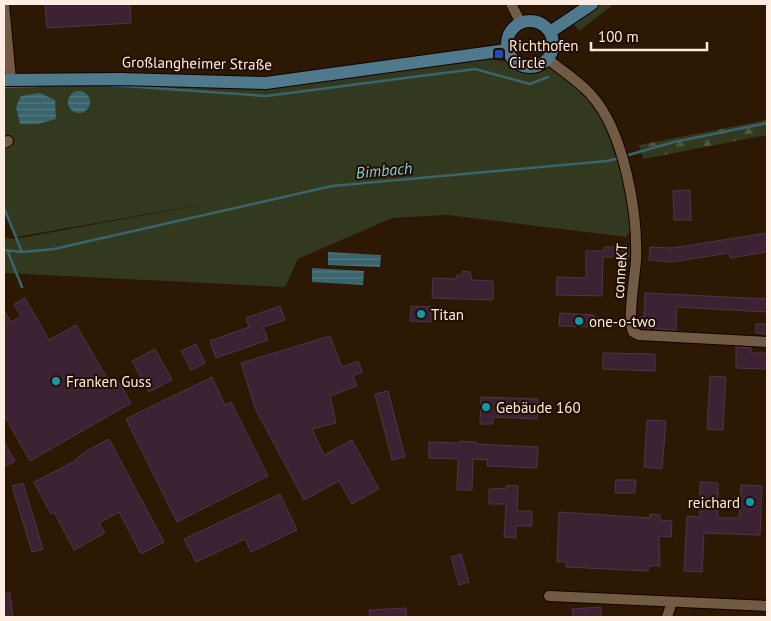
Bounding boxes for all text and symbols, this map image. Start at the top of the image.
scale bar [591,20,707,52]
text: 100 m [598,27,639,46]
place label: Richthofen Circle [509,36,579,72]
marker: Richthofen Circle [493,48,505,60]
street label: Großlangheimer Straße [122,52,272,74]
water label: Bimbach [355,158,413,182]
street label: conneKT [609,242,631,299]
place label: Titan [431,305,464,324]
marker: Titan [415,308,427,320]
place label: one-o-two [589,312,656,331]
marker: one-o-two [573,315,585,327]
place label: Franken Guss [66,372,151,391]
marker: Franken Guss [50,375,62,387]
place label: Gebäude 160 [496,398,581,417]
marker: Gebäude 160 [480,401,492,413]
place label: reichard [688,493,740,512]
marker: reichard [744,496,756,508]

